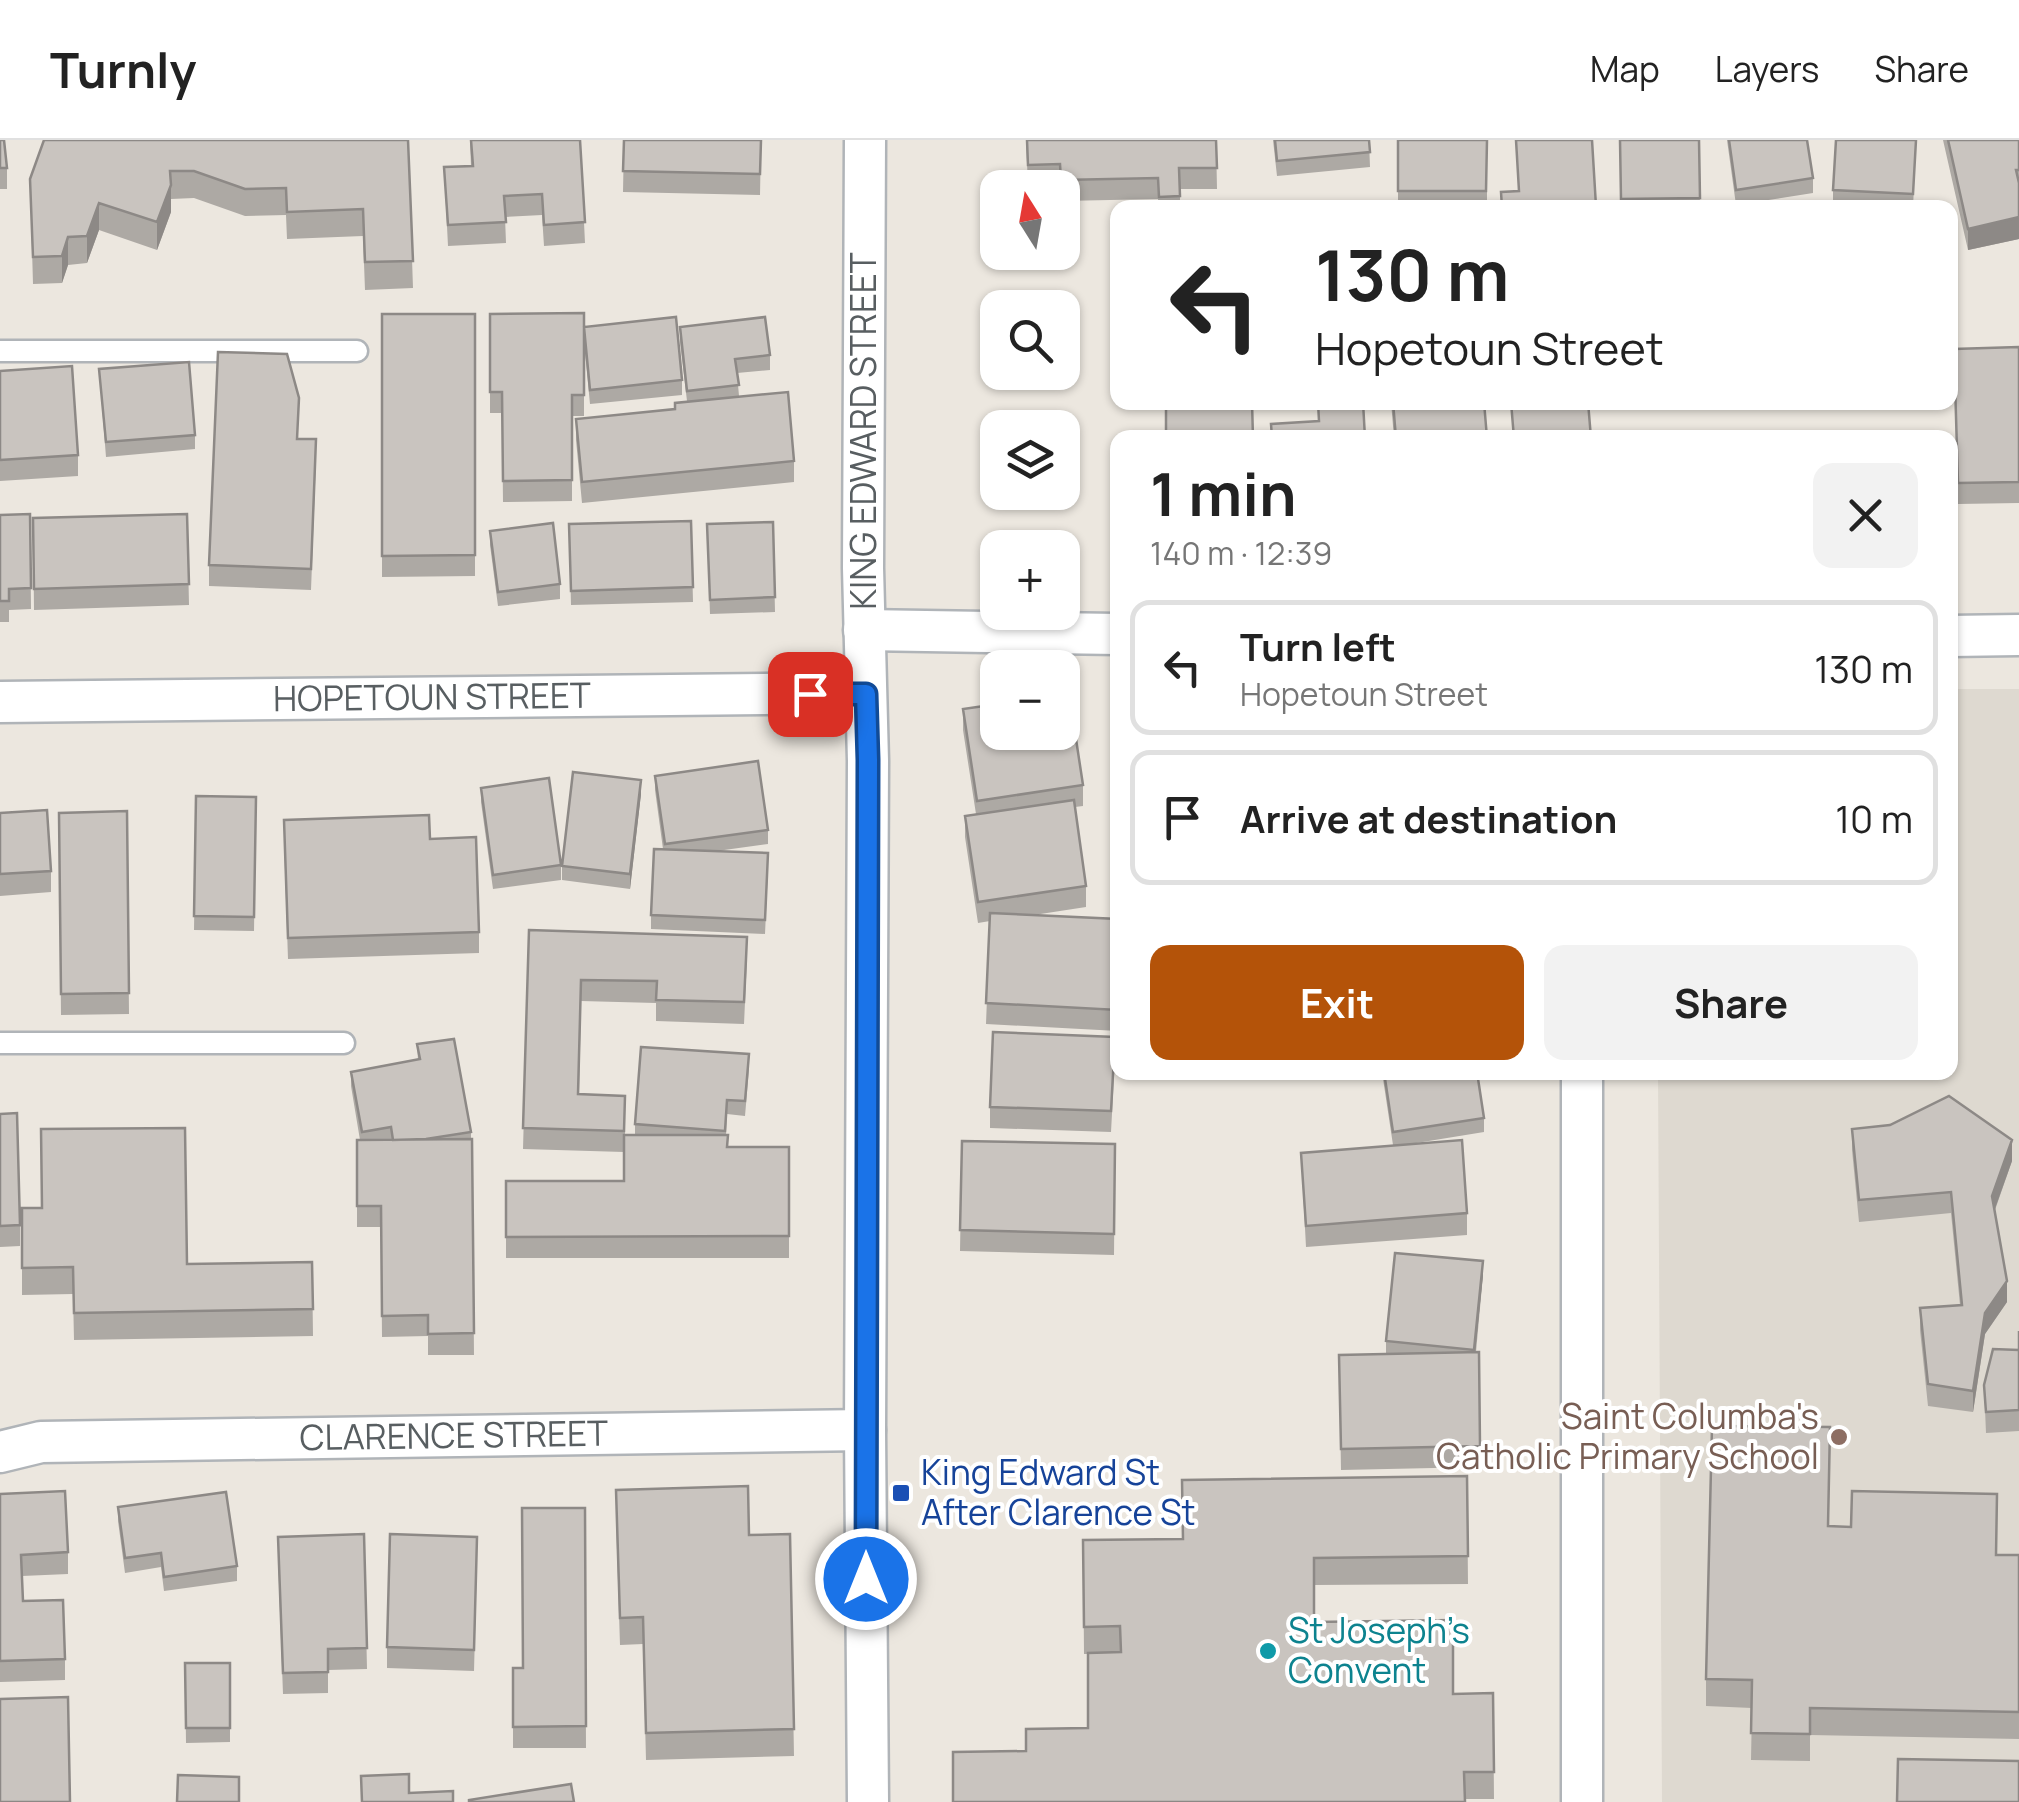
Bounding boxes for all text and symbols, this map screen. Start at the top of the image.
text: Turnly [50,37,196,102]
text: Map [1590,45,1660,93]
text: Layers [1715,45,1819,93]
text: Share [1874,45,1969,93]
north arrow [980,170,1080,270]
map controls [980,170,1080,750]
text: 130 m [1315,226,1509,322]
icon: left [1150,240,1280,370]
street label: KING EDWARD STREET [839,252,887,610]
button: search [980,290,1080,390]
text: Hopetoun Street [1315,317,1664,379]
button: layers [980,410,1080,510]
text: 1 min [1150,452,1297,534]
button: close [1813,463,1918,568]
button: + [980,530,1080,630]
text: 140 m · 12:39 [1150,531,1332,575]
text: Turn left [1240,620,1396,672]
icon: left [1155,640,1210,695]
text: 130 m [1814,642,1913,694]
button: − [980,650,1080,750]
pin [768,652,853,737]
icon: arrive [783,667,838,722]
street label: HOPETOUN STREET [273,671,591,722]
text: Hopetoun Street [1240,672,1488,716]
icon: arrive [1155,790,1210,845]
text: Arrive at destination [1240,792,1617,844]
text: 10 m [1835,792,1913,844]
button: Exit [1150,945,1524,1060]
button: Share [1544,945,1918,1060]
place label: Saint Columba's Catholic Primary School [1436,1392,1819,1480]
street label: CLARENCE STREET [299,1409,608,1461]
marker: Saint Columba's Catholic Primary School [1828,1426,1850,1448]
place label: King Edward St After Clarence St [921,1448,1196,1536]
marker: King Edward St After Clarence St [890,1482,912,1504]
position arrow [814,1527,918,1631]
place label: St Joseph’s Convent [1288,1606,1470,1694]
marker: St Joseph’s Convent [1257,1640,1279,1662]

